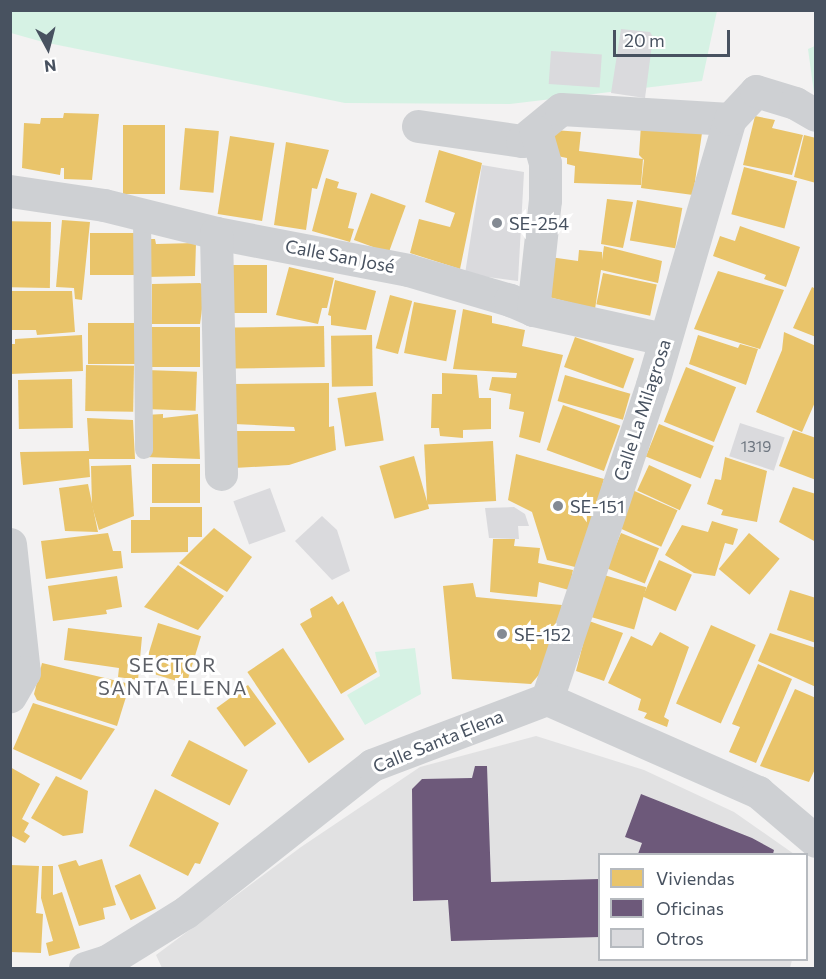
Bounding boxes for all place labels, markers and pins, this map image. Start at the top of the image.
place label: SE-254 [509,212,569,234]
marker: SE-254 [490,216,504,230]
place label: SE-151 [570,495,625,517]
marker: SE-151 [551,499,565,513]
place label: SE-152 [514,623,571,645]
marker: SE-152 [495,627,509,641]

